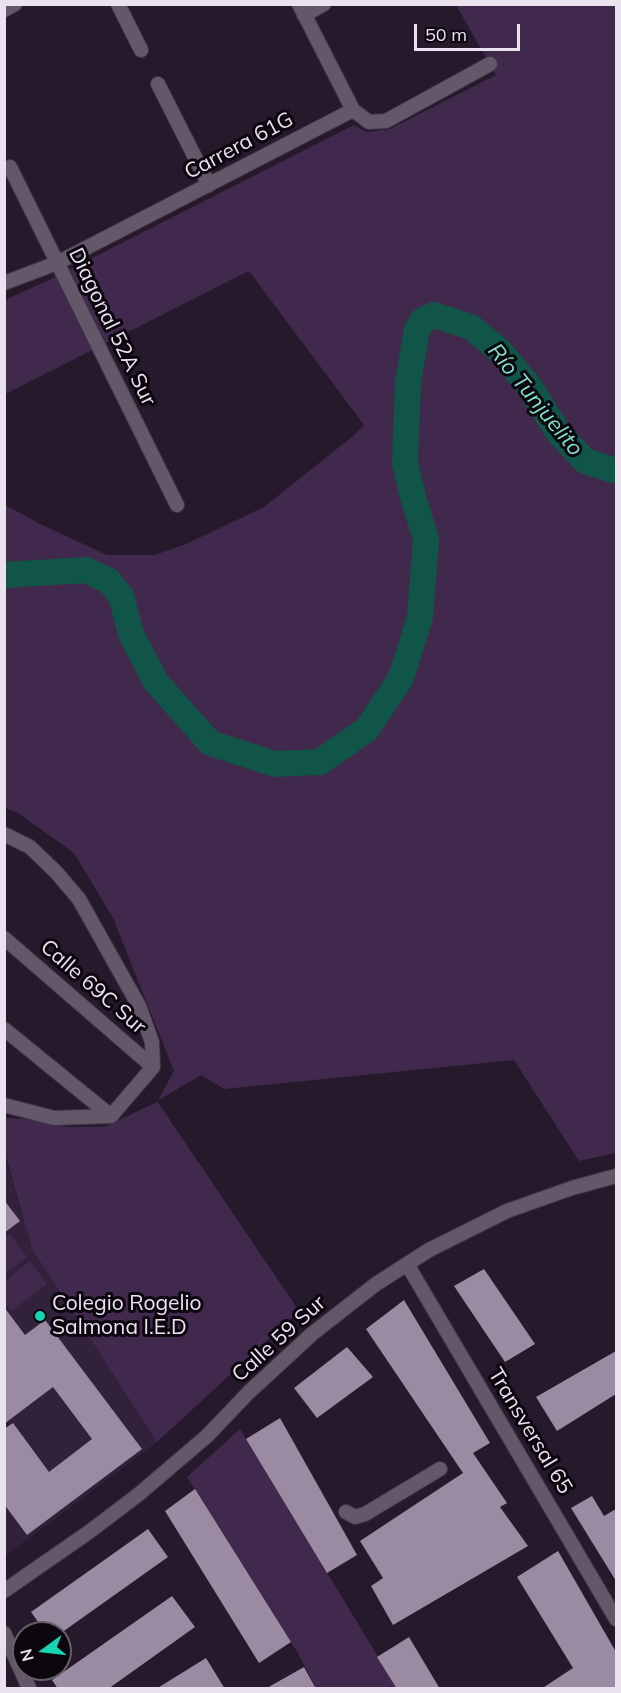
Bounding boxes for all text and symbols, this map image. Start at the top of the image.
scale bar [417,12,524,50]
text: 50 m [425,23,467,46]
street label: Carrera 61G [180,107,298,185]
street label: Diagonal 52A Sur [63,244,161,410]
water label: Río Tunjuelito [482,339,588,461]
street label: Calle 69C Sur [35,934,151,1040]
street label: Calle 59 Sur [227,1290,331,1388]
place label: Colegio Rogelio Salmona I.E.D [52,1291,202,1341]
marker: Colegio Rogelio Salmona I.E.D [33,1309,47,1323]
street label: Transversal 65 [483,1364,577,1498]
north arrow [12,1621,72,1681]
text: N [15,1647,38,1664]

